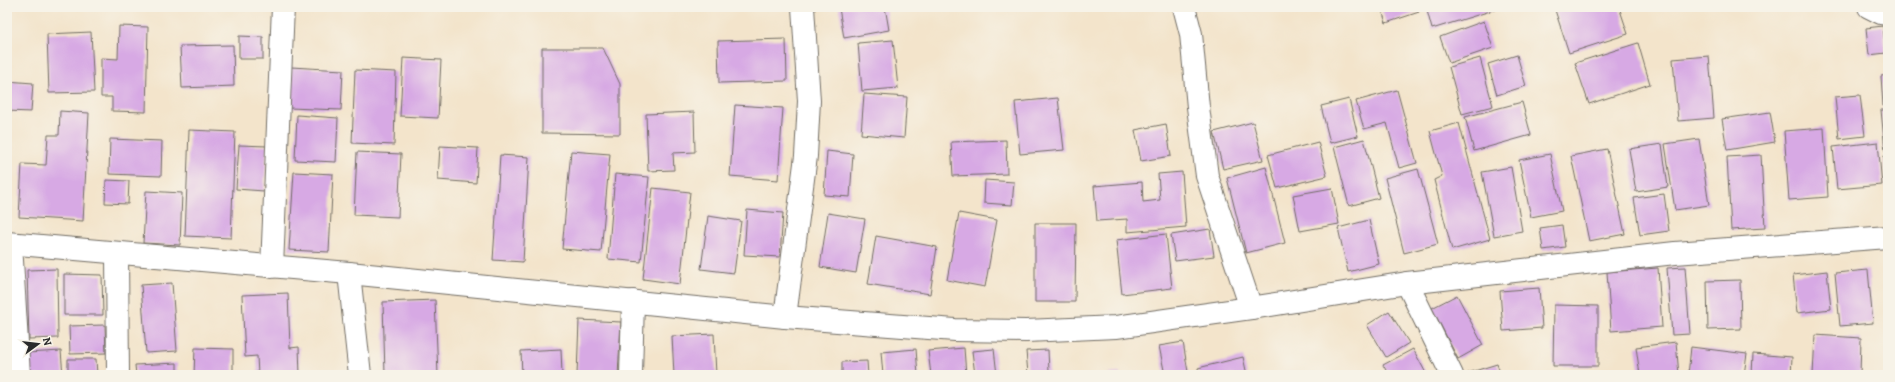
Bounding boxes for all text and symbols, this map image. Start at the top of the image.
north arrow [18,324,58,364]
text: N [39,336,55,347]

